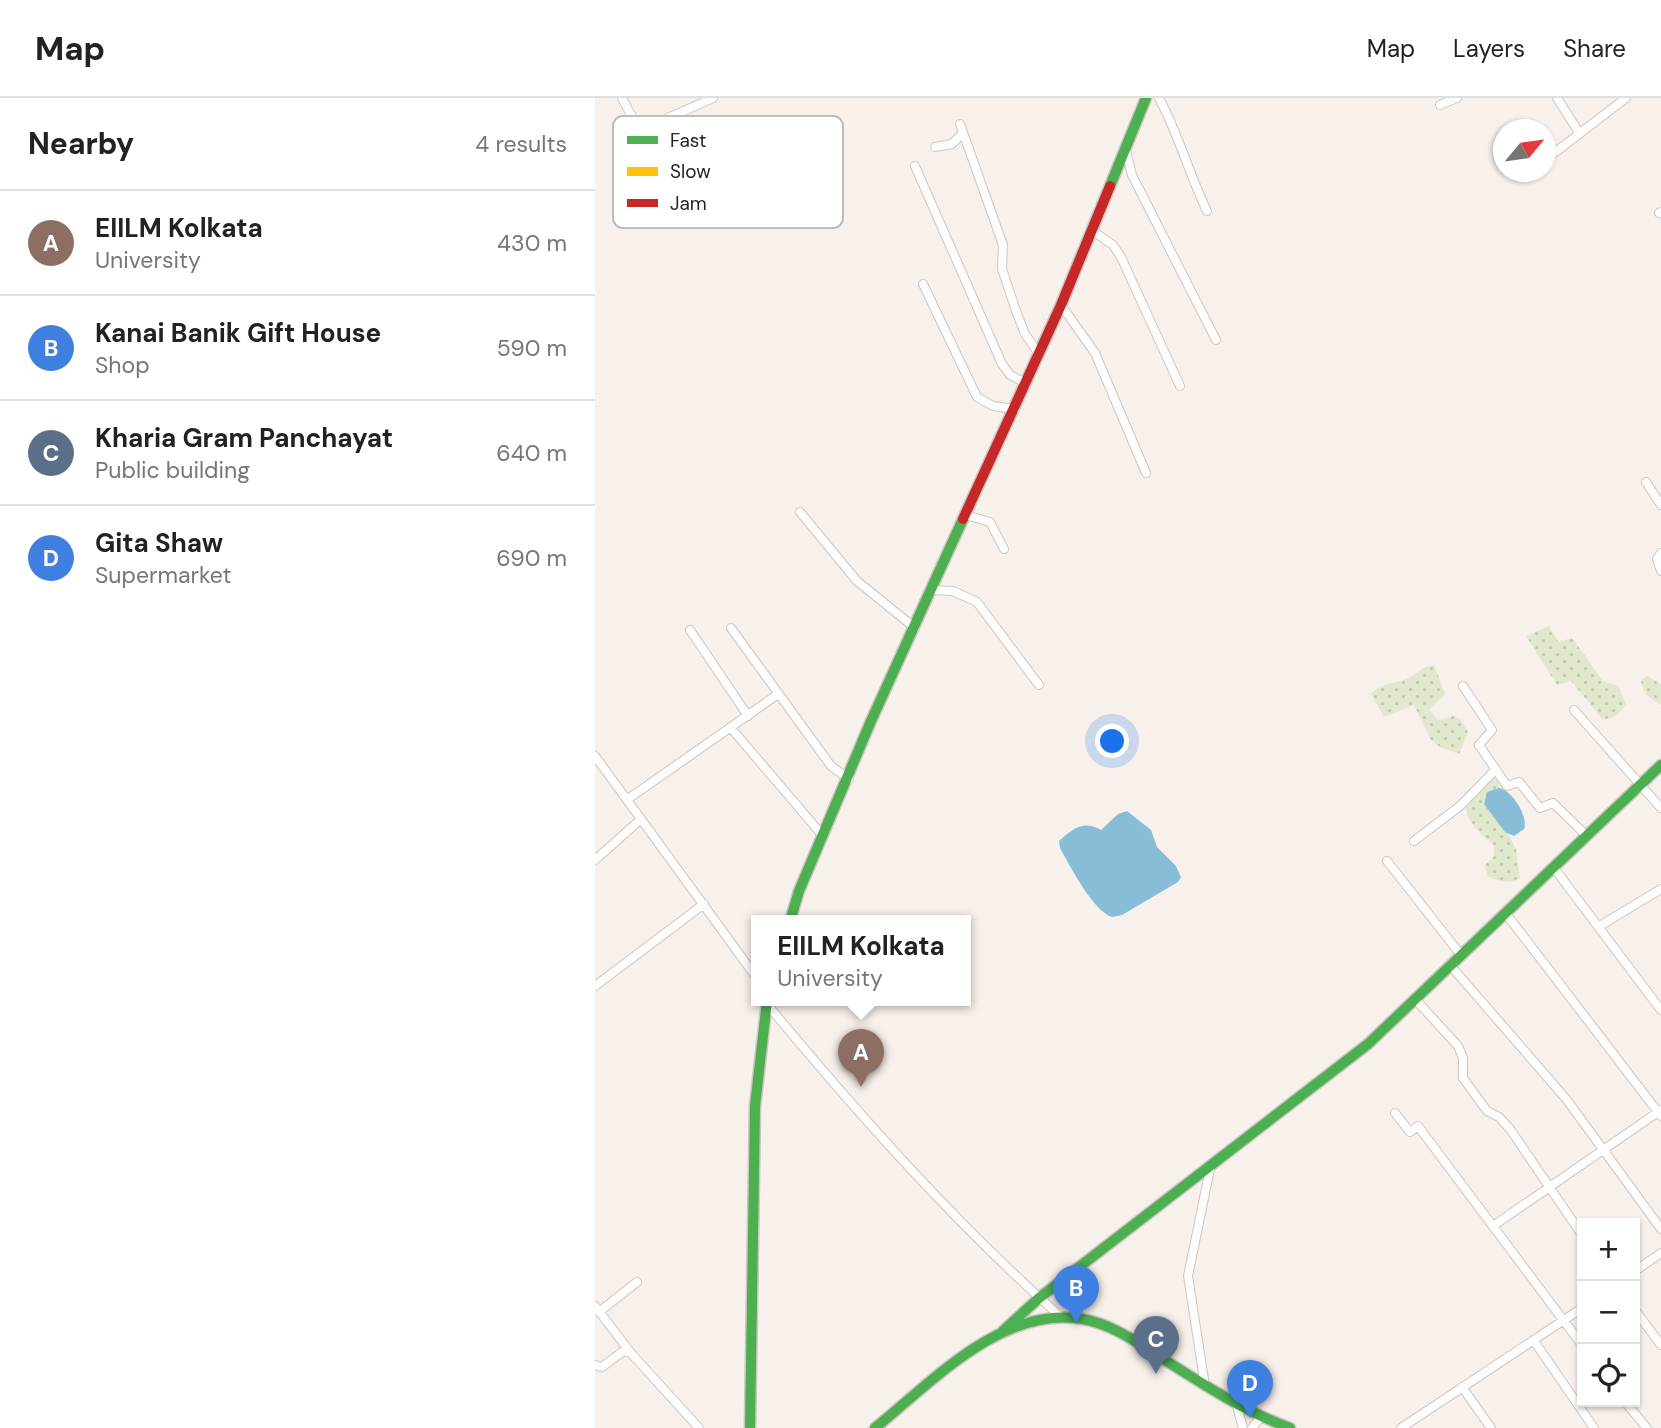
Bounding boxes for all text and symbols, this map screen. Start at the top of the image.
text: Map [35,27,105,70]
text: Map [1367,33,1415,64]
text: Layers [1453,33,1525,64]
text: Share [1563,33,1626,64]
legend [613,116,843,228]
north arrow [1493,119,1556,182]
text: Nearby [28,124,134,163]
text: Fast [670,128,706,153]
text: 4 results [475,129,567,159]
text: Slow [670,159,711,184]
text: Jam [670,191,707,216]
text: EIILM Kolkata [95,211,263,245]
text: A [43,228,59,258]
text: 430 m [497,228,567,258]
text: University [95,245,201,275]
text: Kanai Banik Gift House [95,316,381,350]
text: B [44,333,58,363]
text: 590 m [497,333,567,363]
text: Shop [95,350,150,380]
text: Kharia Gram Panchayat [95,421,393,455]
text: C [43,438,59,468]
text: 640 m [496,438,567,468]
text: Public building [95,455,250,485]
text: Gita Shaw [95,526,223,560]
text: D [43,543,59,573]
text: 690 m [496,543,567,573]
text: Supermarket [95,560,231,590]
your location [1095,724,1129,758]
popup [751,915,971,1006]
text: EIILM Kolkata [777,929,945,963]
text: University [777,963,883,993]
pin: A [838,1029,884,1087]
map controls [1577,1218,1640,1407]
button: + [1577,1218,1640,1281]
pin: B [1053,1265,1099,1323]
button: − [1577,1281,1640,1344]
pin: C [1133,1316,1179,1374]
button: locate [1577,1344,1640,1407]
pin: D [1227,1360,1273,1418]

